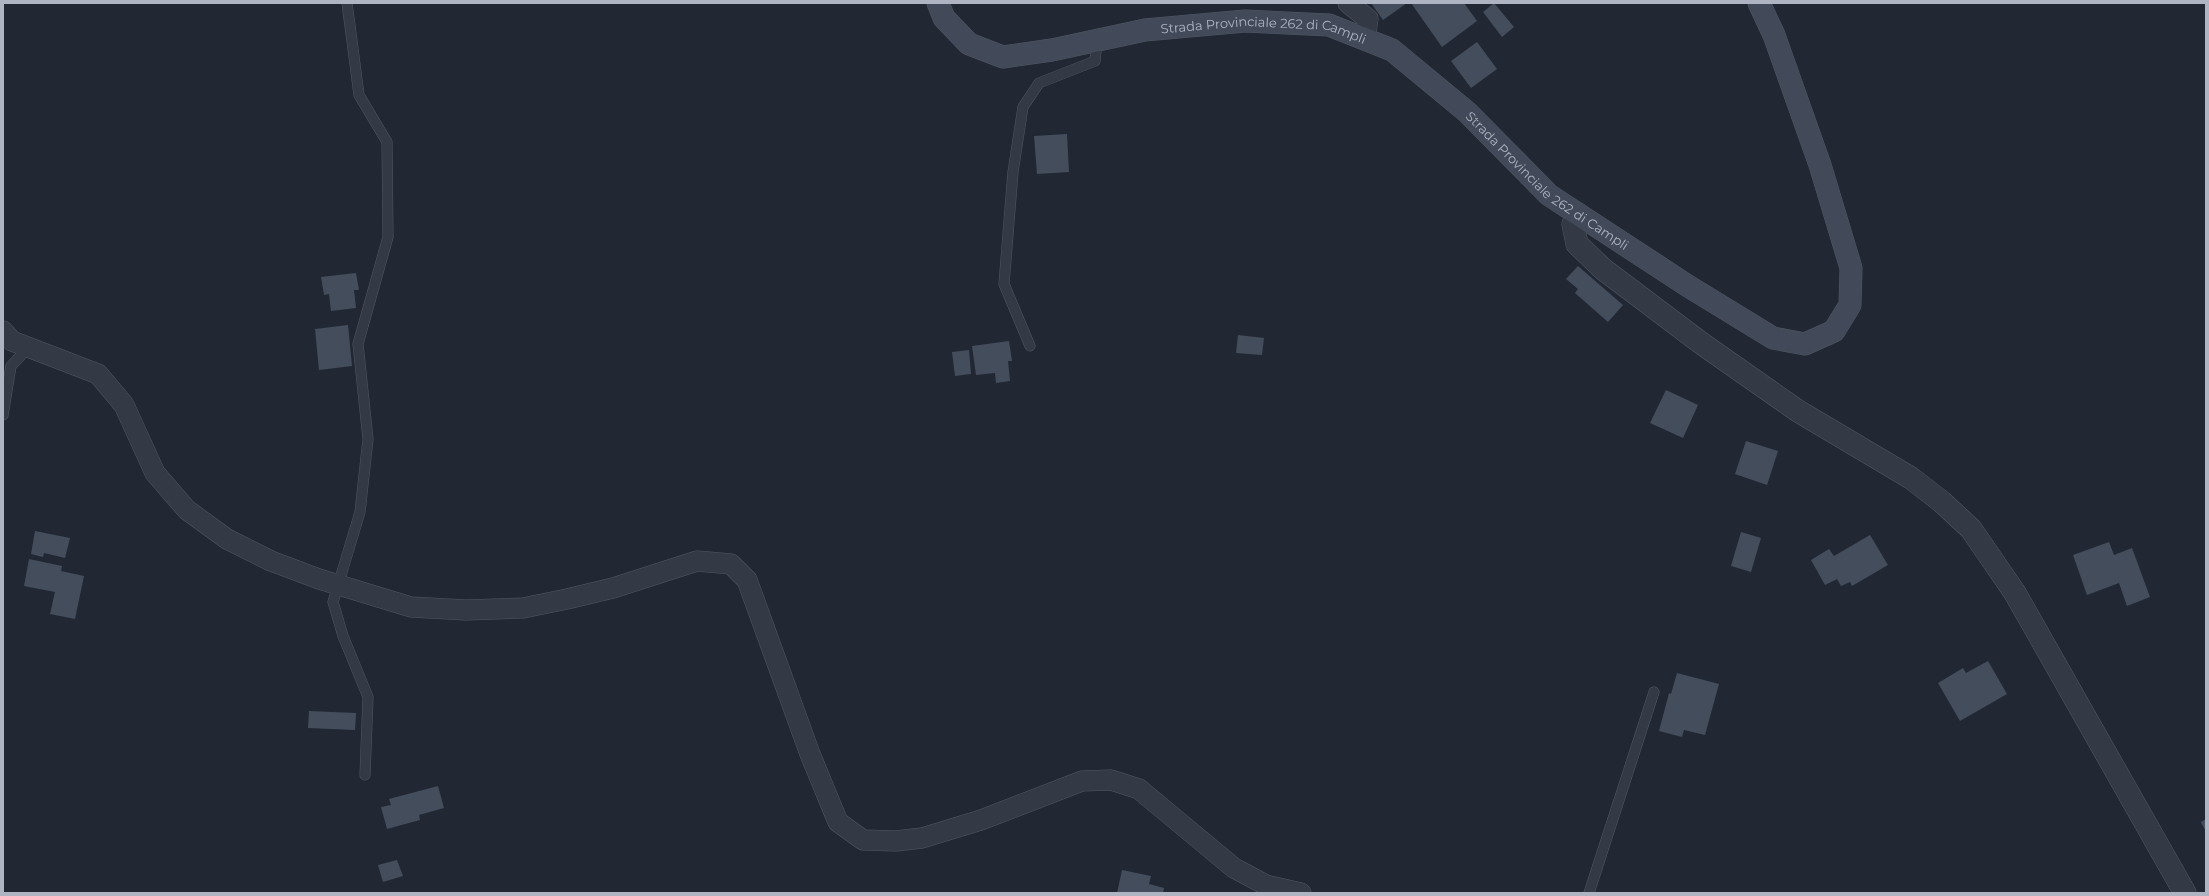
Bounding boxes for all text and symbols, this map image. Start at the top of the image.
street label: Strada Provinciale 262 di Campli [1160,13,1369,47]
street label: Strada Provinciale 262 di Campli [1463,108,1632,253]

